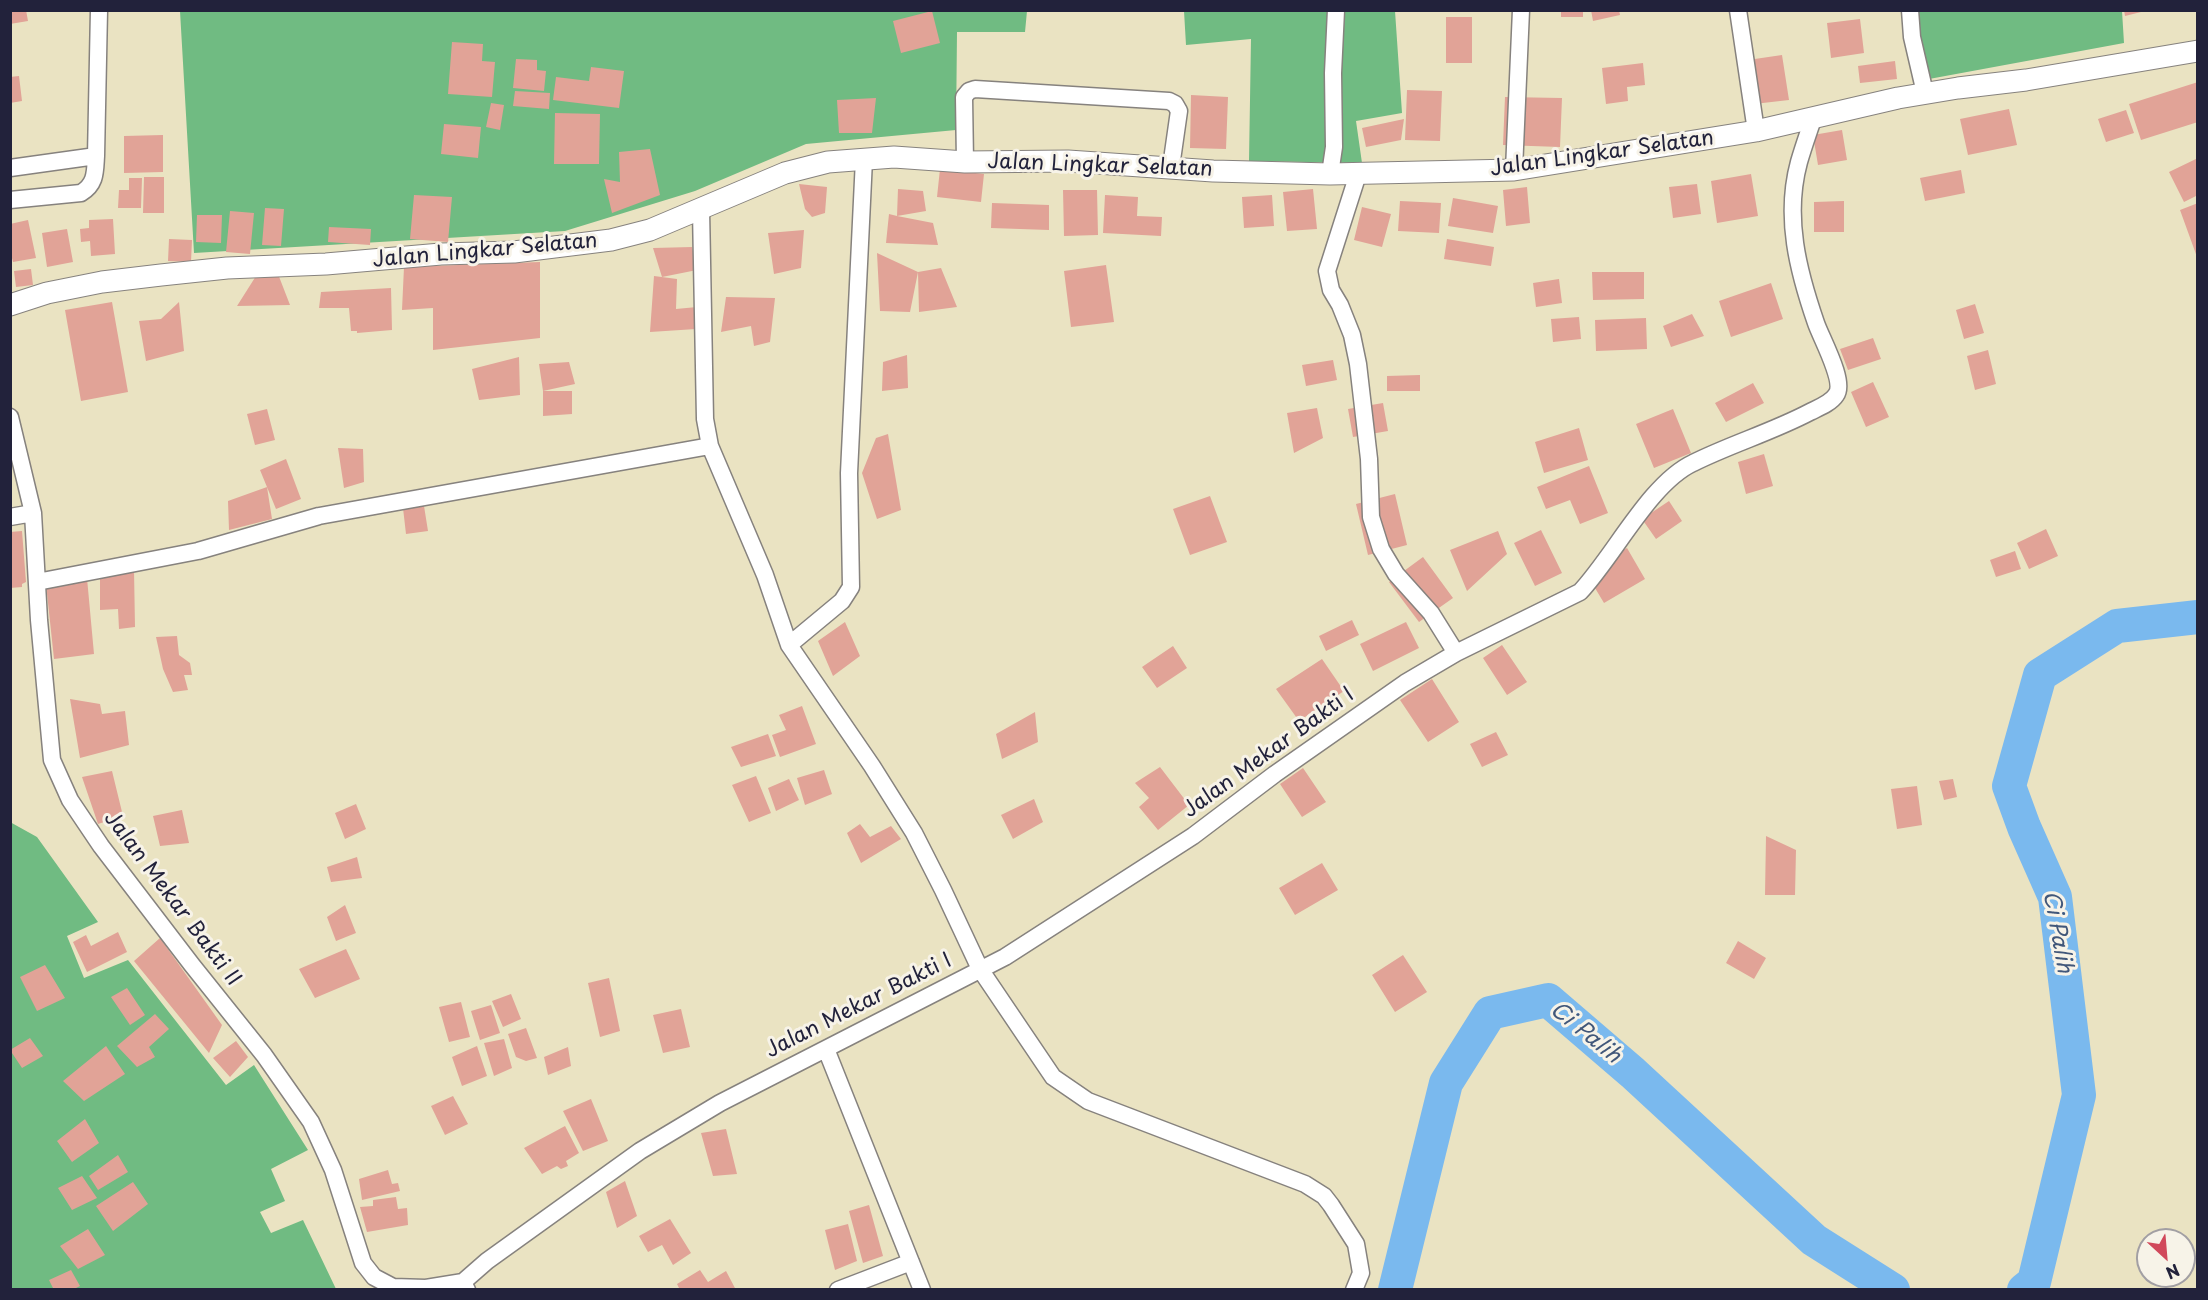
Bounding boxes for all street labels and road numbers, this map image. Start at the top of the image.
street label: Jalan Lingkar Selatan [1489,126,1715,182]
street label: Jalan Lingkar Selatan [987,149,1213,183]
street label: Jalan Lingkar Selatan [372,229,598,273]
street label: Jalan Mekar Bakti I [1178,682,1360,824]
street label: Jalan Mekar Bakti II [98,807,246,991]
street label: Jalan Mekar Bakti I [762,948,956,1064]

